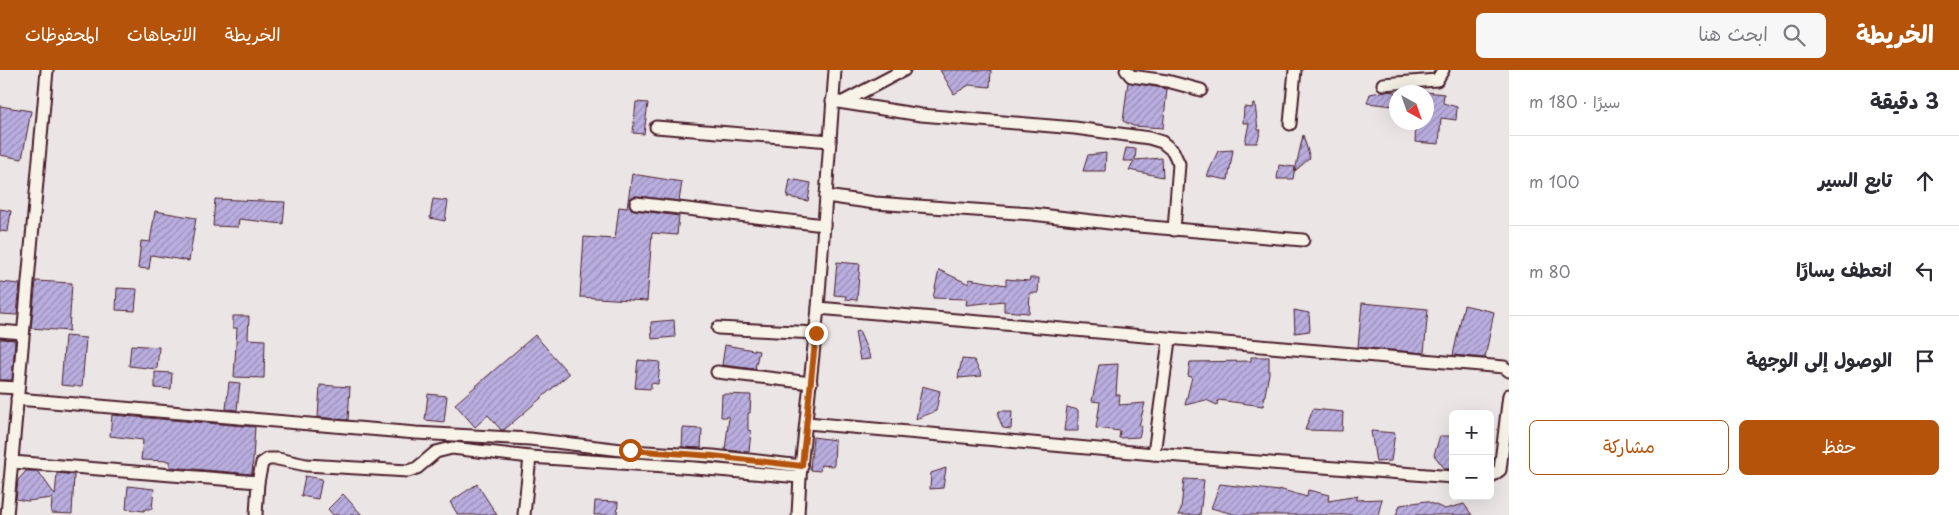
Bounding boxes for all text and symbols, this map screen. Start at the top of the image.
search box [1476,13,1826,58]
text: الخريطة [1856,15,1934,51]
text: ابحث هنا [1698,19,1768,47]
text: المحفوظات [25,20,99,47]
text: الاتجاهات [127,20,197,47]
text: الخريطة [225,20,281,47]
icon: search [1780,21,1808,49]
text: 3 دقيقة [1870,84,1939,116]
north arrow [1389,85,1434,130]
text: سيرًا · 180 m [1529,89,1621,113]
text: تابع السير [1818,165,1892,193]
icon: ahead [1911,167,1939,195]
text: 100 m [1529,169,1579,193]
text: انعطف يسارًا [1796,255,1892,283]
icon: left [1911,257,1939,285]
text: 80 m [1529,259,1570,283]
route end [805,322,828,345]
text: الوصول إلى الوجهة [1746,345,1892,373]
icon: arrive [1911,347,1939,375]
map controls [1449,410,1494,500]
button: + [1449,410,1494,455]
button: مشاركة [1529,420,1729,475]
button: حفظ [1739,420,1939,475]
route start [619,439,642,462]
button: − [1449,455,1494,500]

